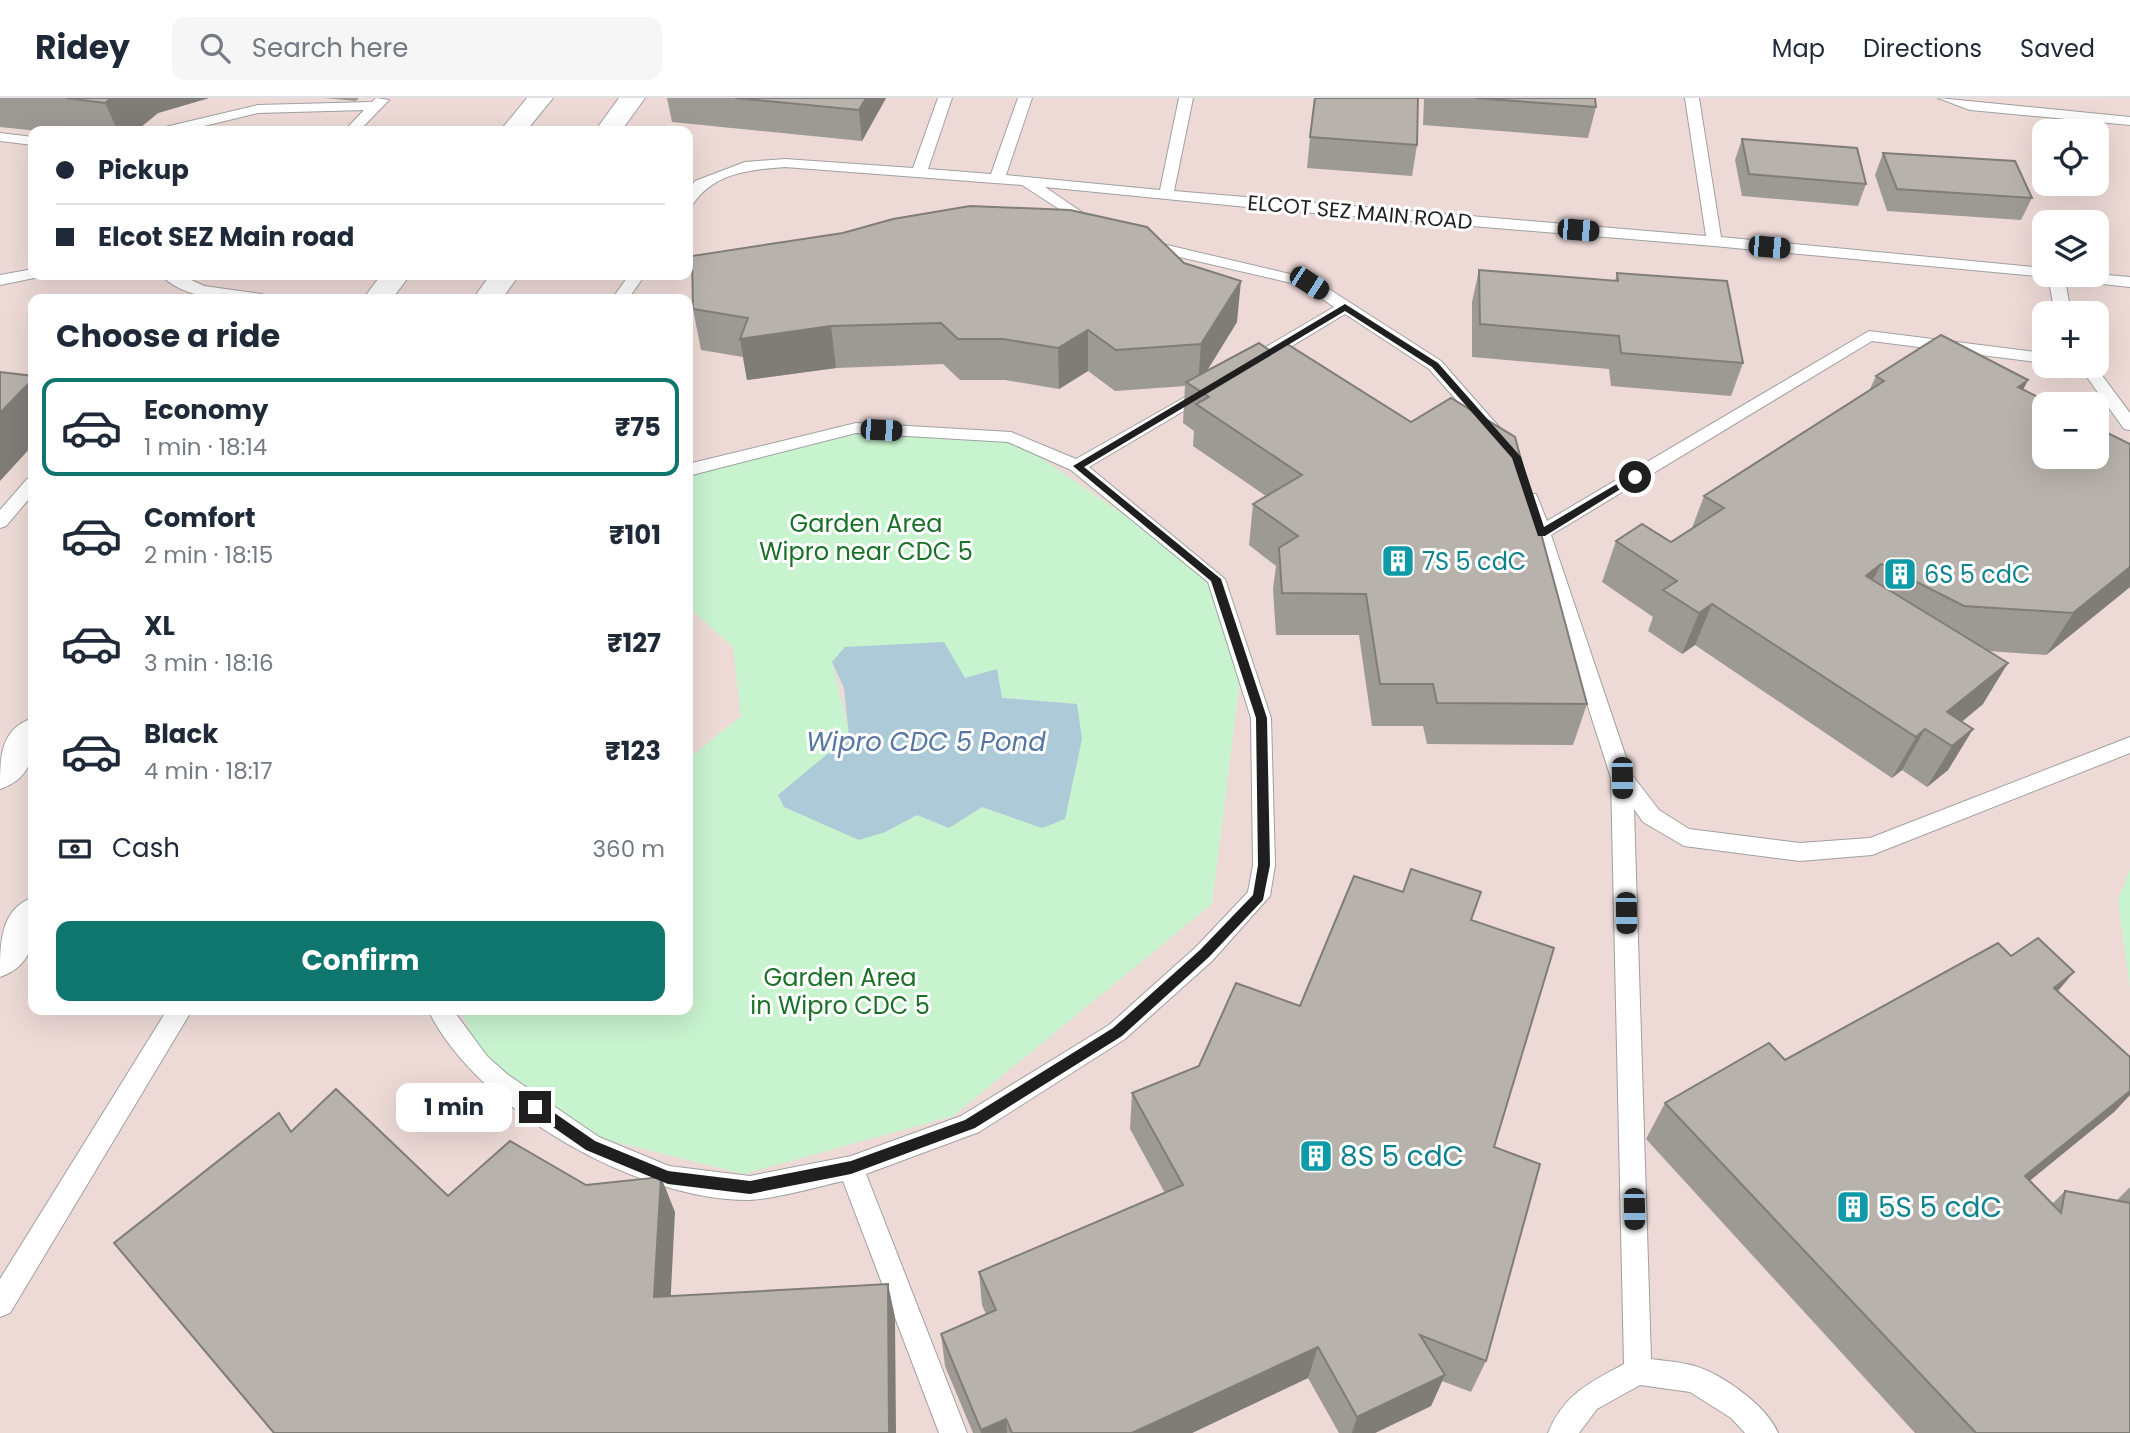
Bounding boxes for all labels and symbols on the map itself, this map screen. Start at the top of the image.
street label: ELCOT SEZ MAIN ROAD [1246,188,1474,236]
car [1557,218,1600,242]
car [1748,235,1791,259]
car [1286,263,1333,303]
car [860,418,903,442]
route start [1619,461,1651,493]
park label: Garden Area Wipro near CDC 5 [759,507,973,568]
building icon: 7S 5 cdC [1379,542,1417,580]
place label: 7S 5 cdC [1422,545,1526,578]
building icon: 6S 5 cdC [1881,555,1919,593]
place label: 6S 5 cdC [1924,558,2031,591]
water label: Wipro CDC 5 Pond [806,724,1046,760]
car [1612,757,1633,799]
car [1616,892,1637,934]
park label: Garden Area in Wipro CDC 5 [750,961,930,1022]
callout: 1 min [395,1082,510,1132]
route end [519,1091,551,1123]
building icon: 8S 5 cdC [1297,1137,1335,1175]
place label: 8S 5 cdC [1340,1137,1464,1176]
car [1624,1188,1645,1230]
building icon: 5S 5 cdC [1834,1188,1872,1226]
place label: 5S 5 cdC [1878,1188,2002,1227]

